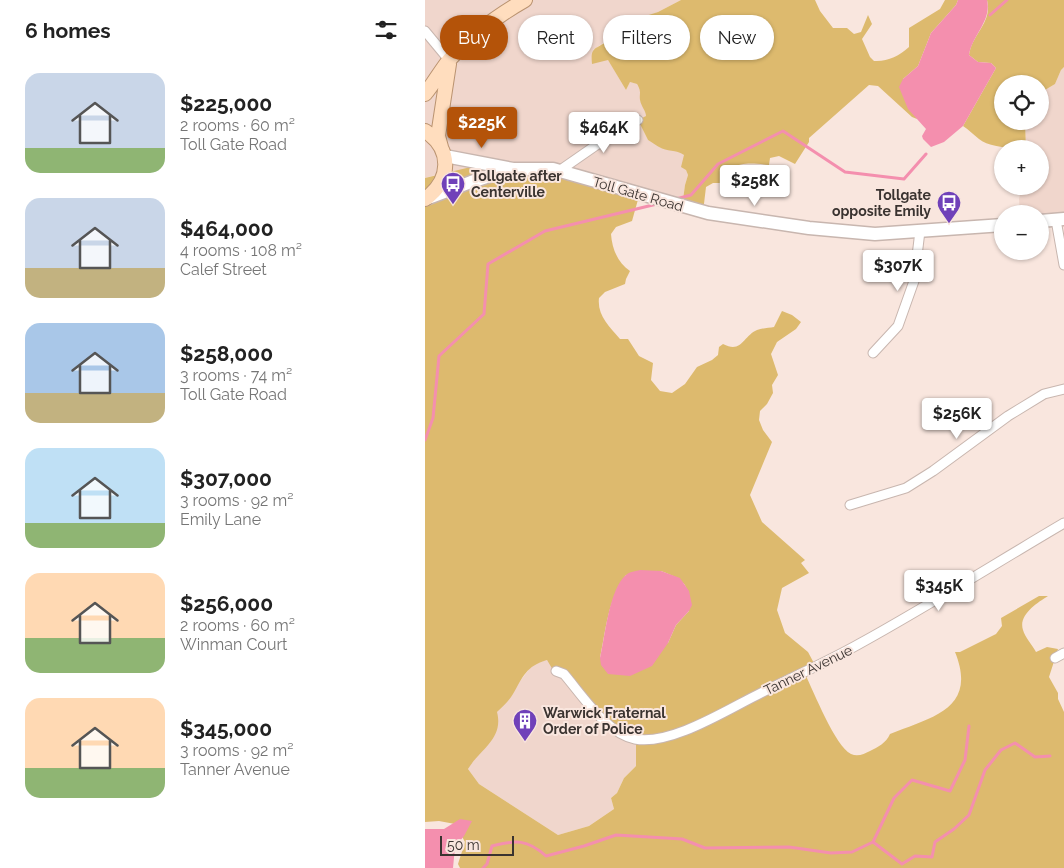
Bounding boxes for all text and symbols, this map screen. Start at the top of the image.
chip: Buy [440,15,508,60]
chip: Rent [518,15,593,60]
chip: Filters [603,15,690,60]
chip: New [700,15,774,60]
icon: filters [372,16,400,44]
text: 6 homes [25,18,111,43]
map controls [994,75,1049,260]
button: locate [994,75,1049,130]
text: $225,000 [180,91,272,116]
icon: home [65,93,125,153]
pin: $225K [447,106,517,149]
pin: $464K [569,112,639,154]
text: $225K [458,113,506,132]
text: 2 rooms · 60 m² [180,116,295,135]
text: $464K [580,118,628,137]
text: Toll Gate Road [180,135,287,154]
button: + [994,140,1049,195]
pin: $258K [720,164,790,207]
place label: Tollgate after Centerville [471,168,562,200]
bus stop icon: Tollgate after Centerville [440,171,466,205]
text: $258K [731,171,779,190]
street label: Toll Gate Road [591,173,685,215]
place label: Tollgate opposite Emily [832,187,932,219]
bus stop icon: Tollgate opposite Emily [936,190,962,224]
button: − [994,205,1049,260]
text: $464,000 [180,216,274,241]
icon: home [65,218,125,278]
text: 4 rooms · 108 m² [180,241,302,260]
pin: $307K [863,250,933,292]
text: $307K [874,256,922,275]
text: Calef Street [180,260,267,279]
text: $258,000 [180,341,273,366]
icon: home [65,343,125,403]
text: 3 rooms · 74 m² [180,366,292,385]
text: Toll Gate Road [180,385,287,404]
pin: $256K [922,398,992,440]
text: $256K [933,404,981,423]
text: $307,000 [180,466,272,491]
icon: home [65,468,125,528]
text: 3 rooms · 92 m² [180,491,293,510]
text: Emily Lane [180,510,261,529]
pin: $345K [904,570,974,612]
text: $345K [915,576,963,595]
text: $256,000 [180,591,273,616]
icon: home [65,593,125,653]
text: 2 rooms · 60 m² [180,616,295,635]
text: Winman Court [180,635,287,654]
street label: Tanner Avenue [761,642,855,698]
place label: Warwick Fraternal Order of Police [543,705,666,737]
building icon: Warwick Fraternal Order of Police [512,708,538,742]
text: $345,000 [180,716,272,741]
icon: home [65,718,125,778]
text: 3 rooms · 92 m² [180,741,293,760]
text: Tanner Avenue [180,760,290,779]
scale bar [440,833,514,856]
text: 50 m [447,837,480,853]

